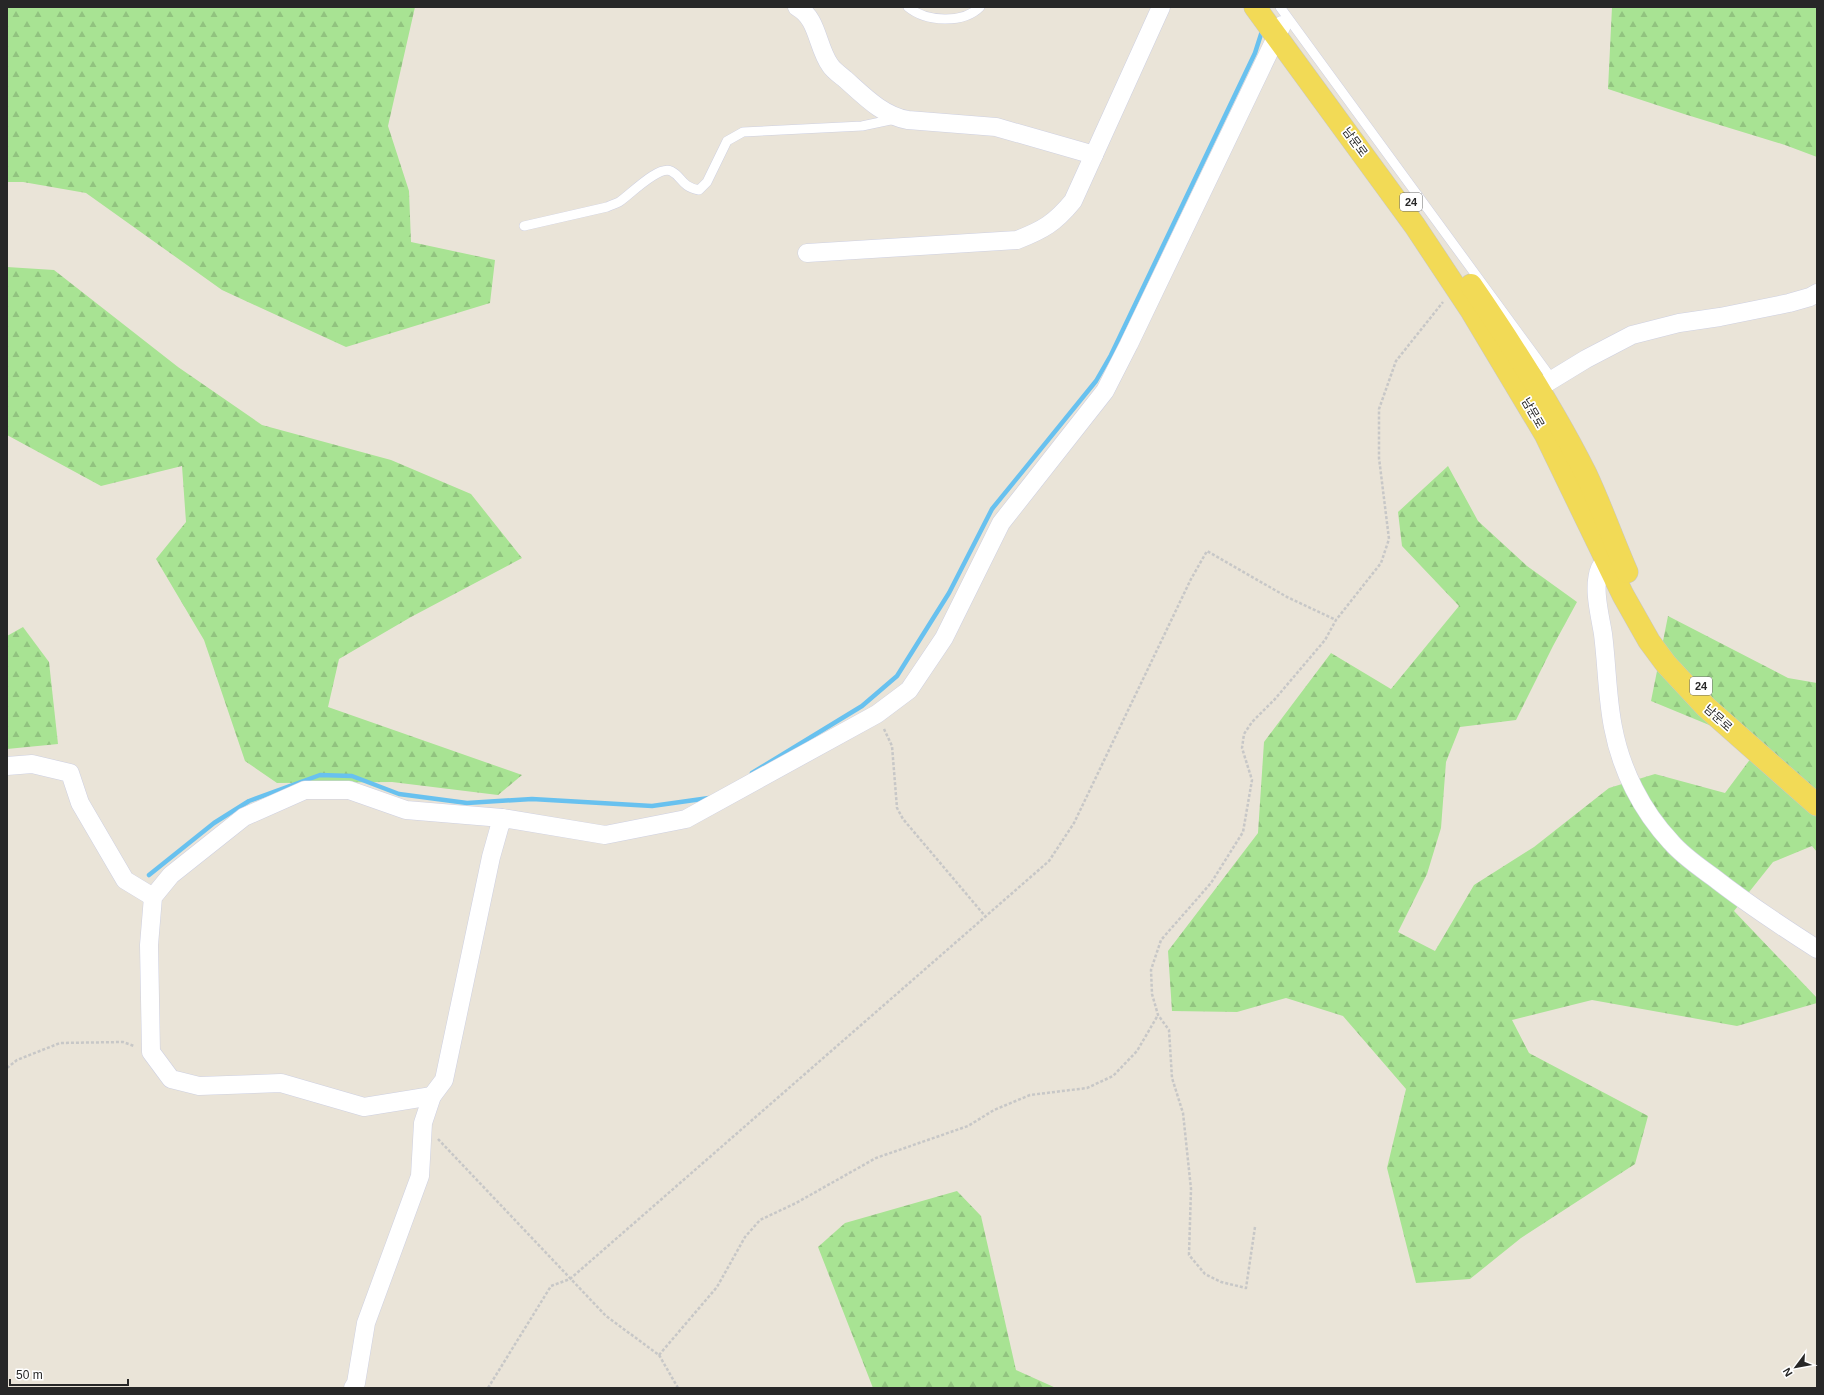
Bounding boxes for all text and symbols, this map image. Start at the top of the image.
street label: 남문로 [1340,124,1370,160]
road number: 24 [1400,193,1422,211]
street label: 남문로 [1519,395,1547,431]
road number: 24 [1690,677,1712,695]
street label: 남문로 [1701,702,1735,734]
north arrow [1776,1347,1816,1387]
scale bar [10,1361,128,1387]
text: N [1780,1366,1795,1379]
text: 50 m [16,1368,43,1382]

